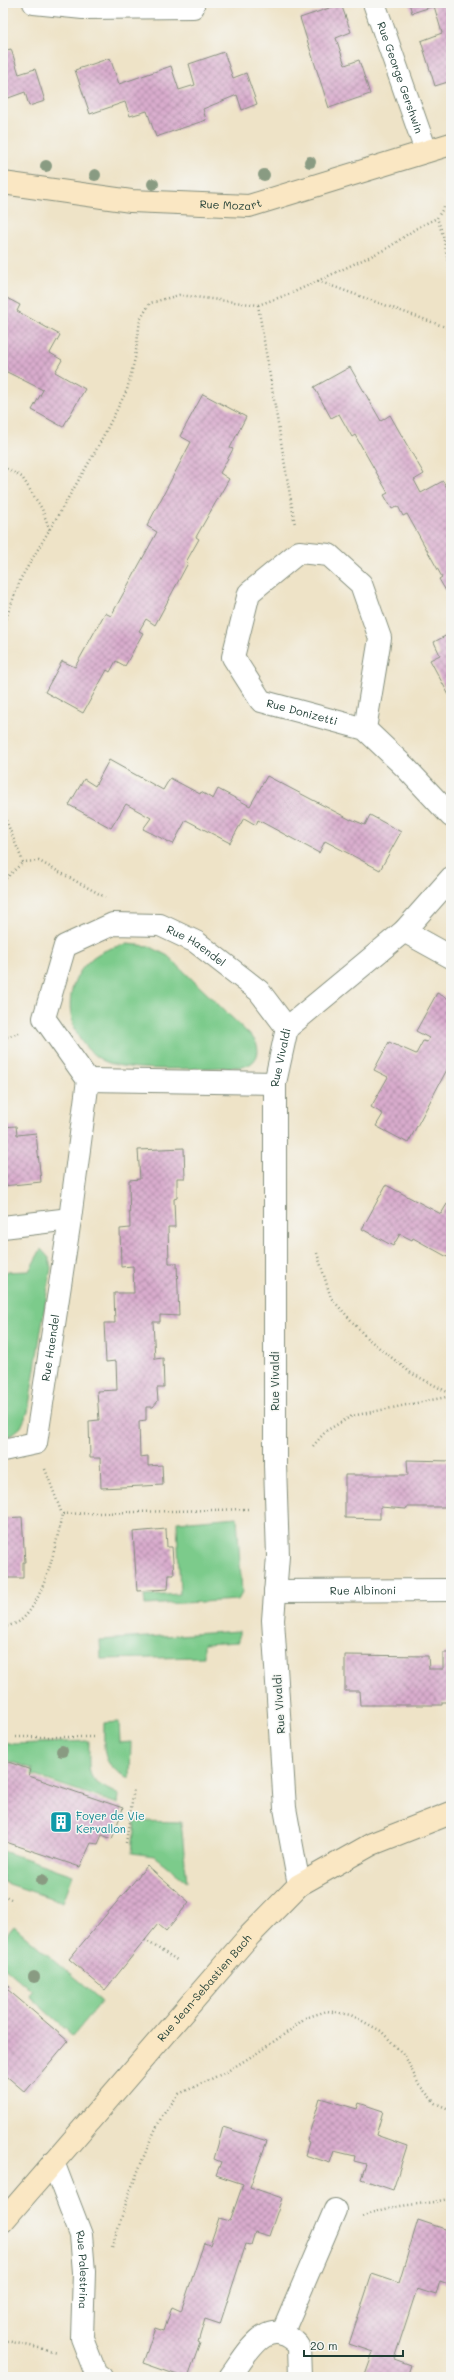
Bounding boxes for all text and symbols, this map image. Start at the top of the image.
street label: Rue George Gershwin [374,20,427,135]
street label: Rue Mozart [199,195,263,213]
street label: Rue Donizetti [265,695,339,728]
street label: Rue Haendel [164,921,229,969]
street label: Rue Vivaldi [267,1027,294,1087]
street label: Rue Haendel [37,1313,62,1382]
street label: Rue Vivaldi [267,1351,282,1411]
street label: Rue Albinoni [330,1582,396,1598]
street label: Rue Vivaldi [269,1674,288,1734]
place label: Foyer de Vie Kervallon [76,1808,145,1836]
building icon: Foyer de Vie Kervallon [48,1809,74,1835]
street label: Rue Jean-Sebastien Bach [153,1931,254,2044]
street label: Rue Palestrina [73,2228,92,2309]
scale bar [304,2332,403,2358]
text: 20 m [310,2337,338,2353]

